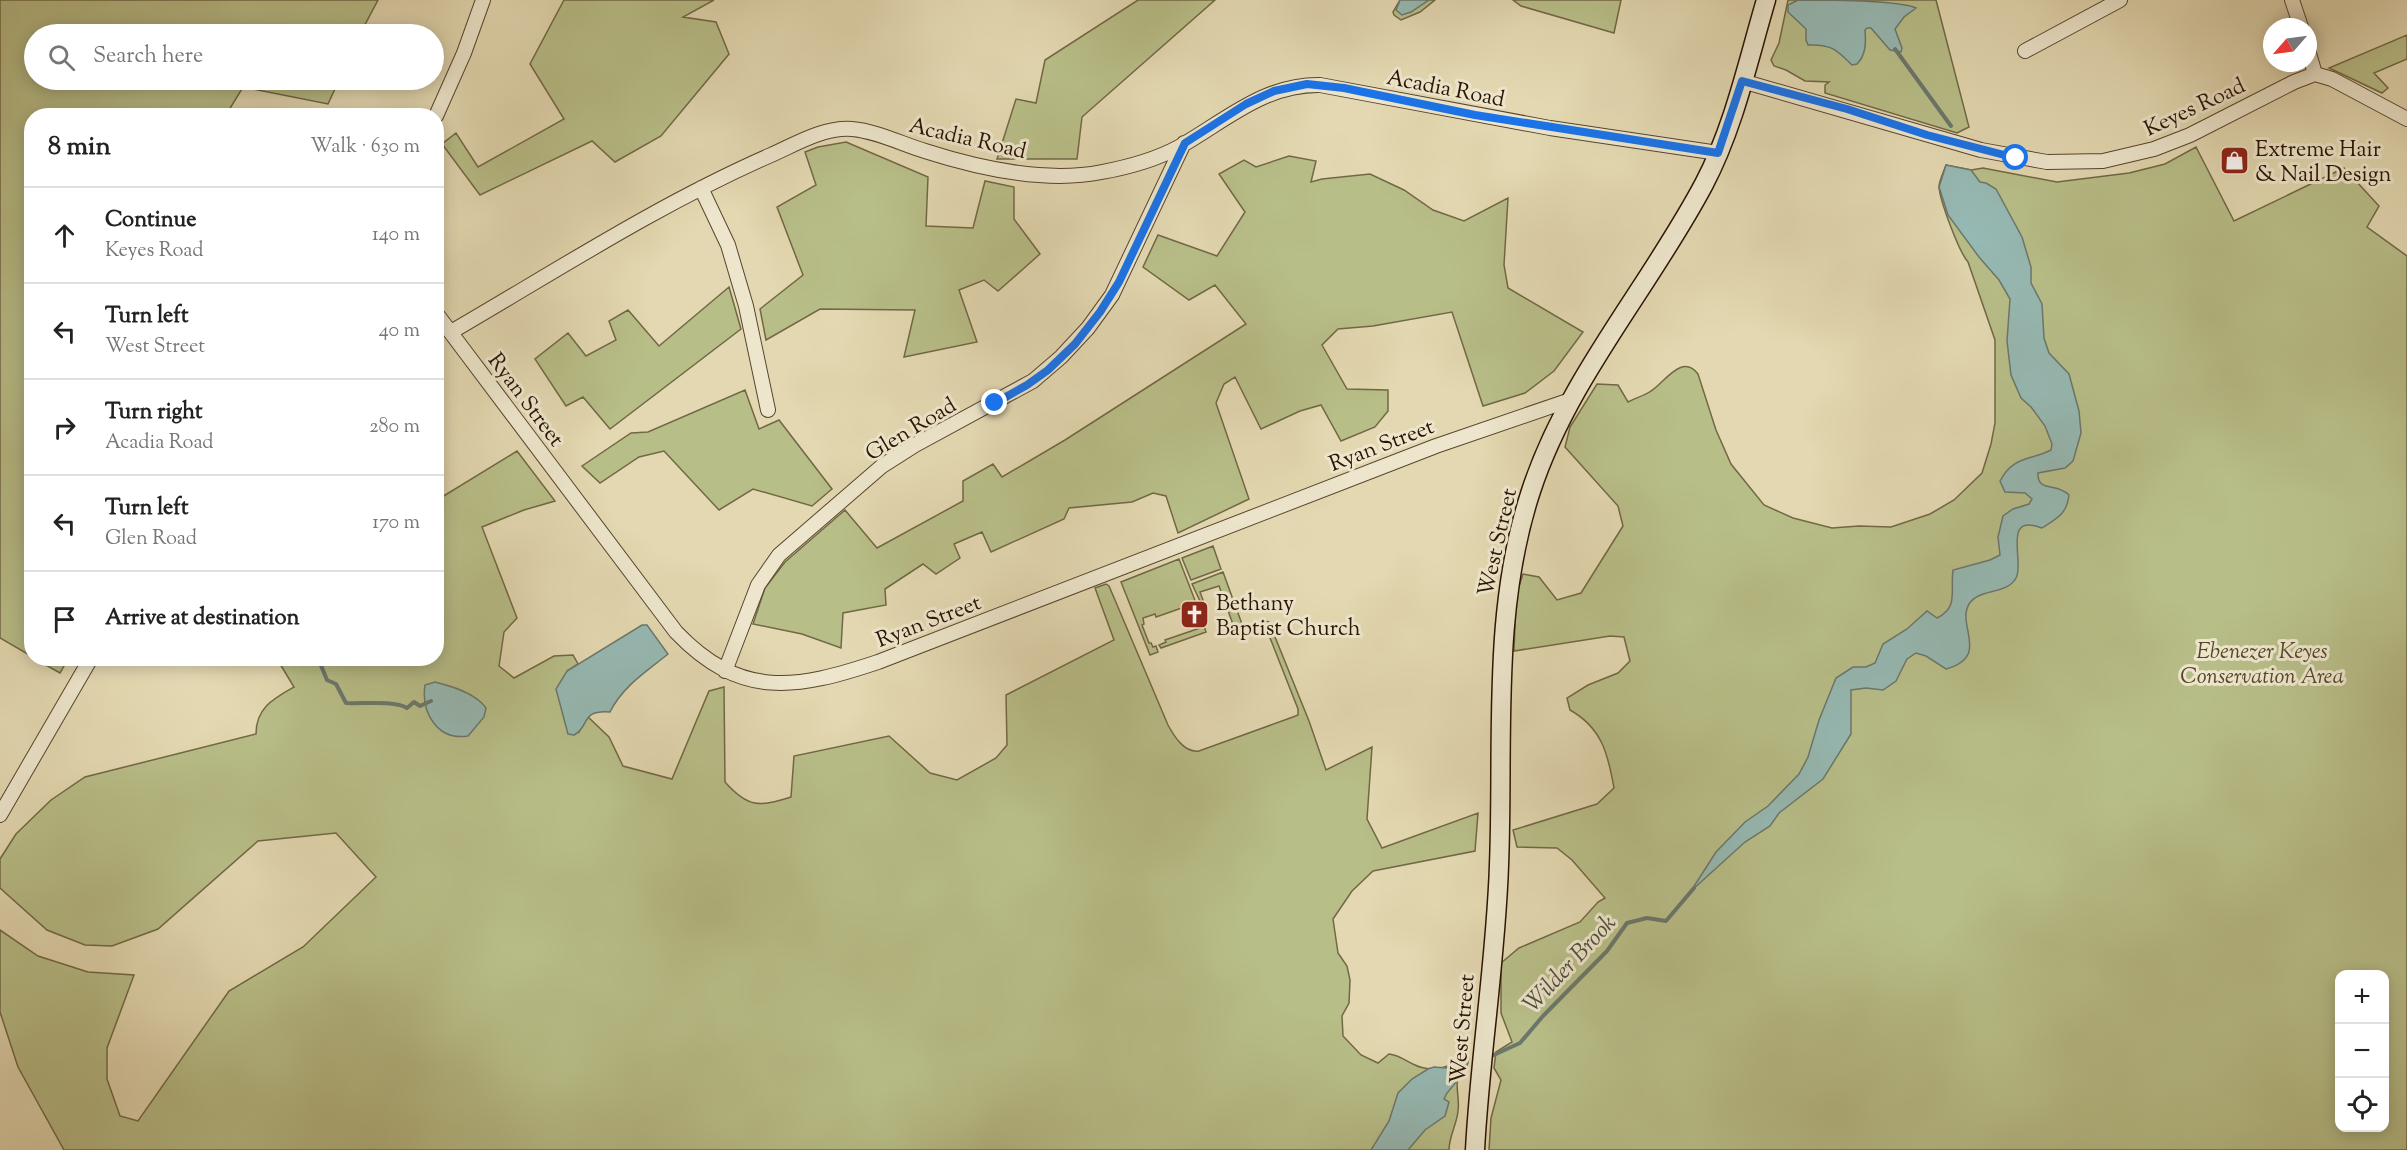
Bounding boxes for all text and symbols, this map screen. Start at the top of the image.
north arrow [2263,18,2317,72]
search box [24,24,444,90]
icon: search [45,41,78,74]
text: Search here [93,41,203,73]
street label: Acadia Road [1384,63,1507,117]
street label: Keyes Road [2139,71,2251,146]
street label: Acadia Road [905,111,1029,169]
text: 8 min [48,129,111,166]
text: Walk · 630 m [310,133,420,162]
place label: Extreme Hair & Nail Design [2255,135,2391,192]
route start [2002,144,2028,170]
shop icon: Extreme Hair & Nail Design [2218,145,2250,177]
text: Continue [105,205,196,237]
icon: ahead [48,219,81,252]
text: 140 m [372,221,420,250]
text: Keyes Road [105,237,204,266]
text: Turn left [105,301,188,333]
icon: left [48,315,81,348]
text: 40 m [379,317,420,346]
text: West Street [105,333,205,362]
street label: Ryan Street [479,347,571,455]
route end [981,389,1007,415]
street label: Glen Road [860,391,963,470]
text: Turn right [105,397,202,429]
icon: right [48,411,81,444]
street label: Ryan Street [1325,412,1440,481]
text: 280 m [369,413,420,442]
text: Acadia Road [105,429,214,458]
street label: West Street [1471,485,1527,600]
text: Turn left [105,493,188,525]
icon: left [48,507,81,540]
text: 170 m [372,509,420,538]
text: Glen Road [105,525,197,554]
street label: Ryan Street [872,588,987,657]
place label: Bethany Baptist Church [1216,589,1361,646]
church icon: Bethany Baptist Church [1179,599,1211,631]
icon: arrive [48,603,81,636]
text: Arrive at destination [105,603,300,635]
park label: Ebenezer Keyes Conservation Area [2180,637,2344,694]
water label: Wilder Brook [1516,908,1625,1021]
map controls [2335,970,2389,1132]
button: + [2335,970,2389,1024]
street label: West Street [1443,973,1485,1086]
button: − [2335,1024,2389,1078]
button: locate [2335,1078,2389,1132]

